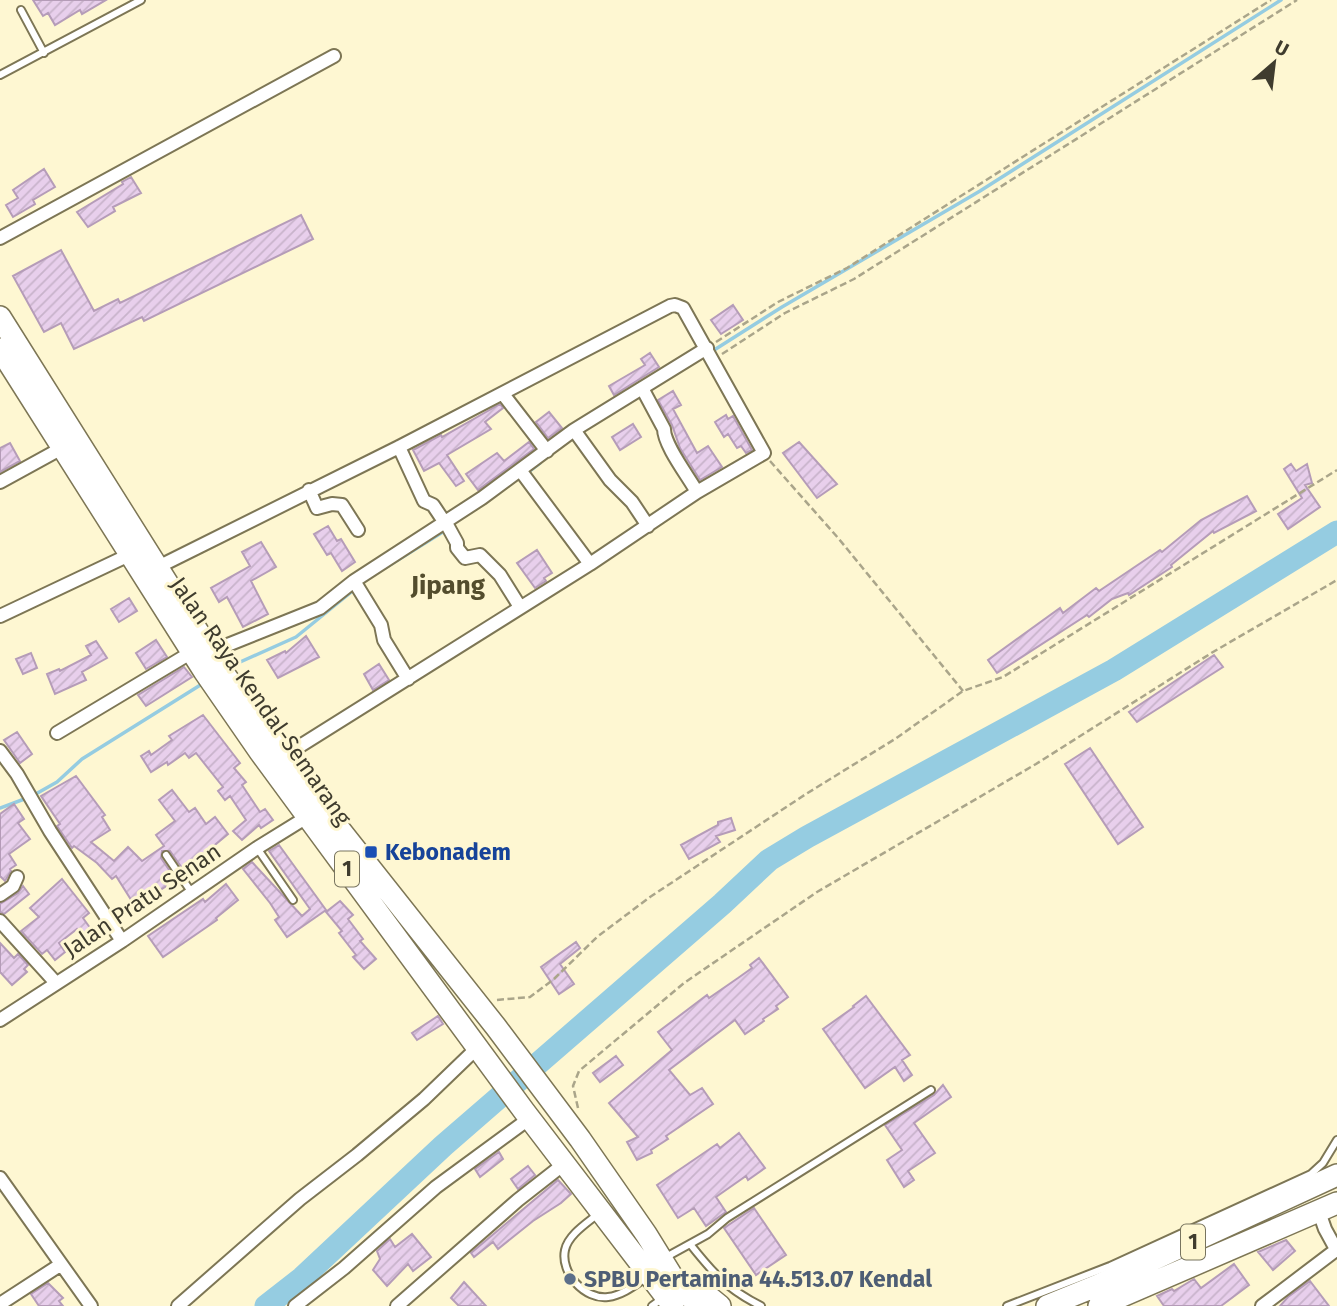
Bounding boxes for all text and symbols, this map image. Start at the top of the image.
north arrow [1239,28,1309,98]
text: U [1271,35,1293,61]
district label: Jipang [410,570,486,601]
street label: Jalan Raya Kendal-Semarang [164,571,358,831]
street label: Jalan Pratu Senan [58,837,226,963]
place label: Kebonadem [385,838,511,866]
marker: Kebonadem [363,844,379,860]
road number: 1 [335,852,359,886]
road number: 1 [1181,1224,1205,1260]
place label: SPBU Pertamina 44.513.07 Kendal [584,1265,932,1293]
marker: SPBU Pertamina 44.513.07 Kendal [562,1271,578,1287]

